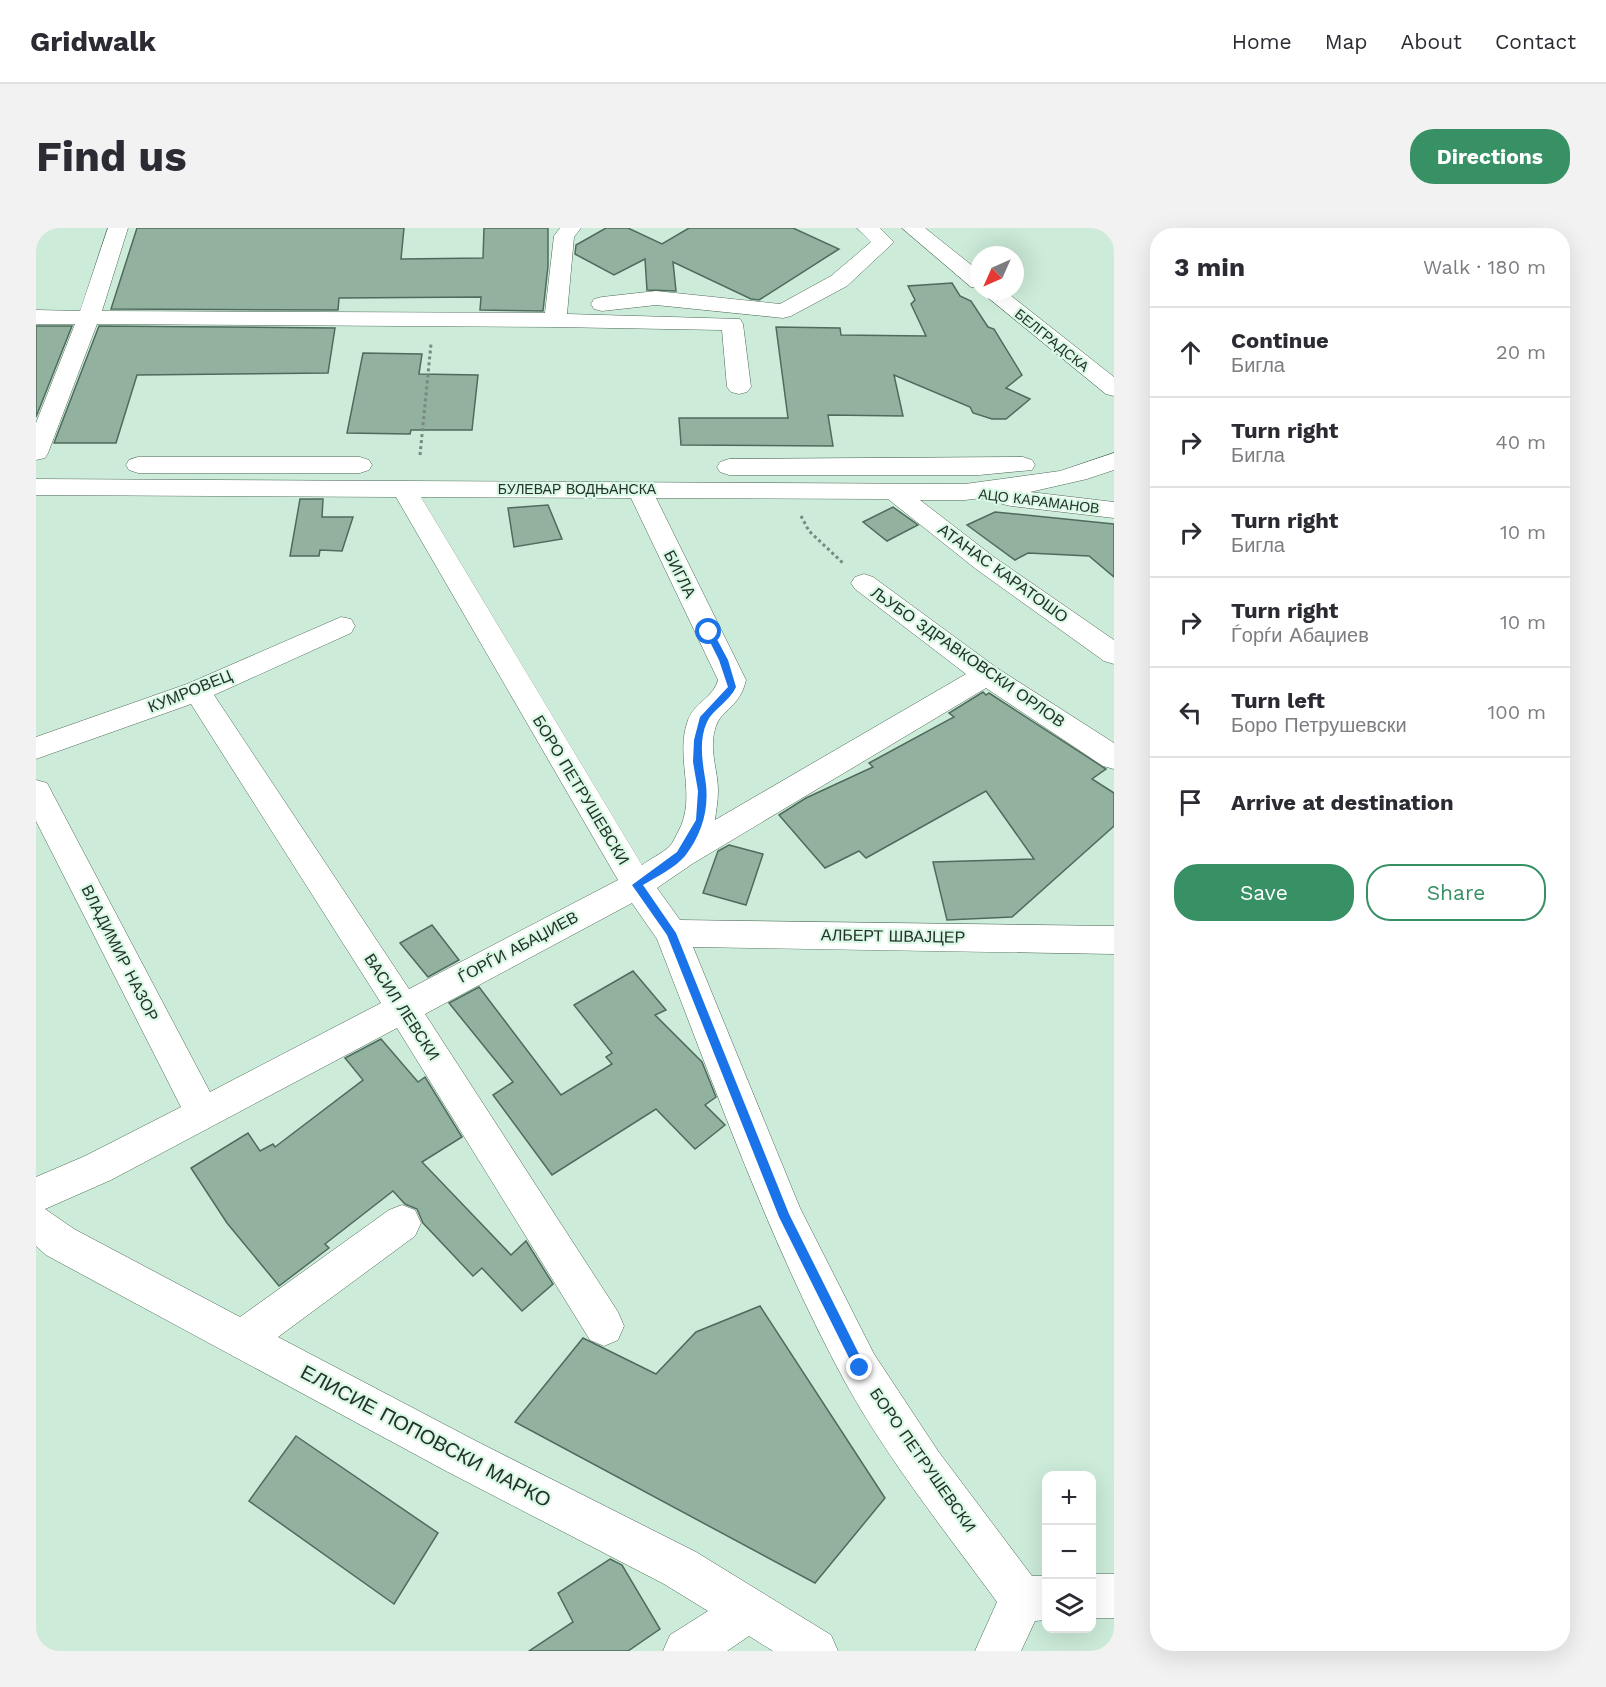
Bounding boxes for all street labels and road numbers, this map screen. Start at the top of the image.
street label: БЕЛГРАДСКА [1012,305,1093,375]
street label: БУЛЕВАР ВОДЊАНСКА [498,481,657,497]
street label: АЦО КАРАМАНОВ [978,486,1100,516]
street label: АТАНАС КАРАТОШО [934,520,1072,626]
street label: БИГЛА [660,547,700,601]
street label: ЉУБО ЗДРАВКОВСКИ ОРЛОВ [867,583,1069,731]
street label: КУМРОВЕЦ [145,665,235,716]
street label: БОРО ПЕТРУШЕВСКИ [529,712,633,868]
street label: ВЛАДИМИР НАЗОР [77,882,163,1024]
street label: ЃОРЃИ АБАЏИЕВ [455,907,581,987]
street label: АЛБЕРТ ШВАЈЦЕР [821,925,965,947]
street label: ВАСИЛ ЛЕВСКИ [360,950,444,1064]
street label: ЕЛИСИЕ ПОПОВСКИ МАРКО [297,1360,555,1512]
street label: БОРО ПЕТРУШЕВСКИ [866,1384,980,1536]

